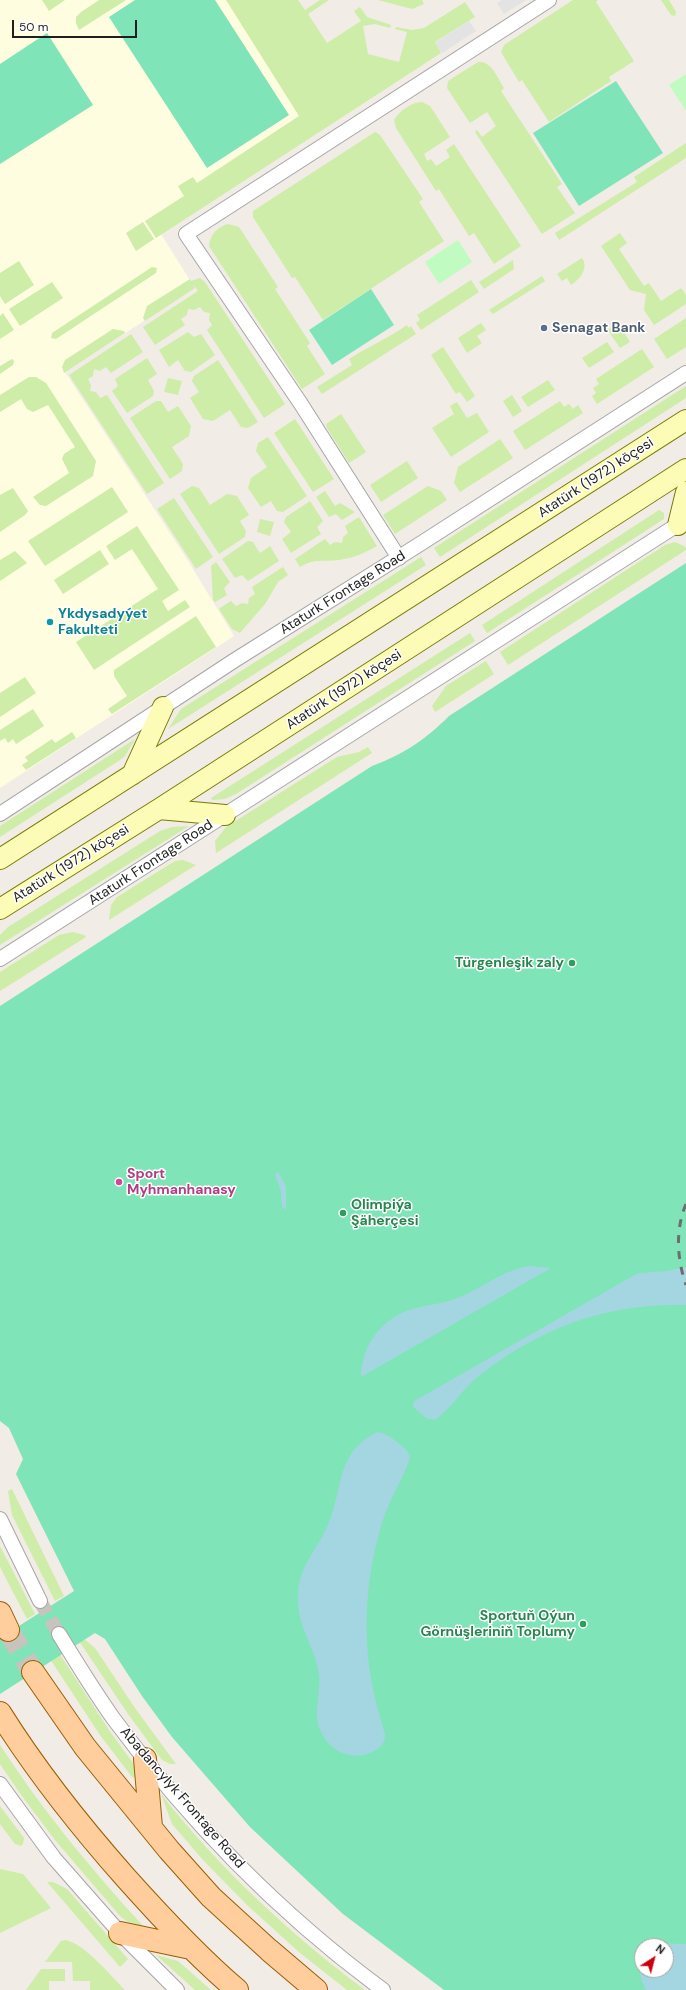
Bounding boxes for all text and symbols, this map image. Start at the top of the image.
scale bar [14,12,139,38]
text: 50 m [19,19,48,35]
place label: Senagat Bank [552,320,645,336]
marker: Senagat Bank [539,323,549,333]
street label: Atatürk (1972) köçesi [535,434,657,522]
street label: Ataturk Frontage Road [277,548,409,638]
place label: Ykdysadyýet Fakulteti [58,606,147,638]
marker: Ykdysadyýet Fakulteti [45,617,55,627]
street label: Atatürk (1972) köçesi [283,646,405,734]
street label: Ataturk Frontage Road [86,817,216,909]
street label: Atatürk (1972) köçesi [10,821,132,907]
place label: Türgenleşik zaly [455,955,564,971]
marker: Türgenleşik zaly [567,958,577,968]
place label: Sport Myhmanhanasy [127,1166,236,1198]
marker: Sport Myhmanhanasy [114,1177,124,1187]
place label: Olimpiýa Şäherçesi [351,1197,419,1230]
marker: Olimpiýa Şäherçesi [338,1208,348,1218]
place label: Sportuň Oýun Görnüşleriniň Toplumy [420,1608,575,1640]
marker: Sportuň Oýun Görnüşleriniň Toplumy [578,1619,588,1629]
street label: Abadancylyk Frontage Road [116,1724,248,1872]
north arrow [634,1938,674,1978]
text: N [653,1941,668,1957]

